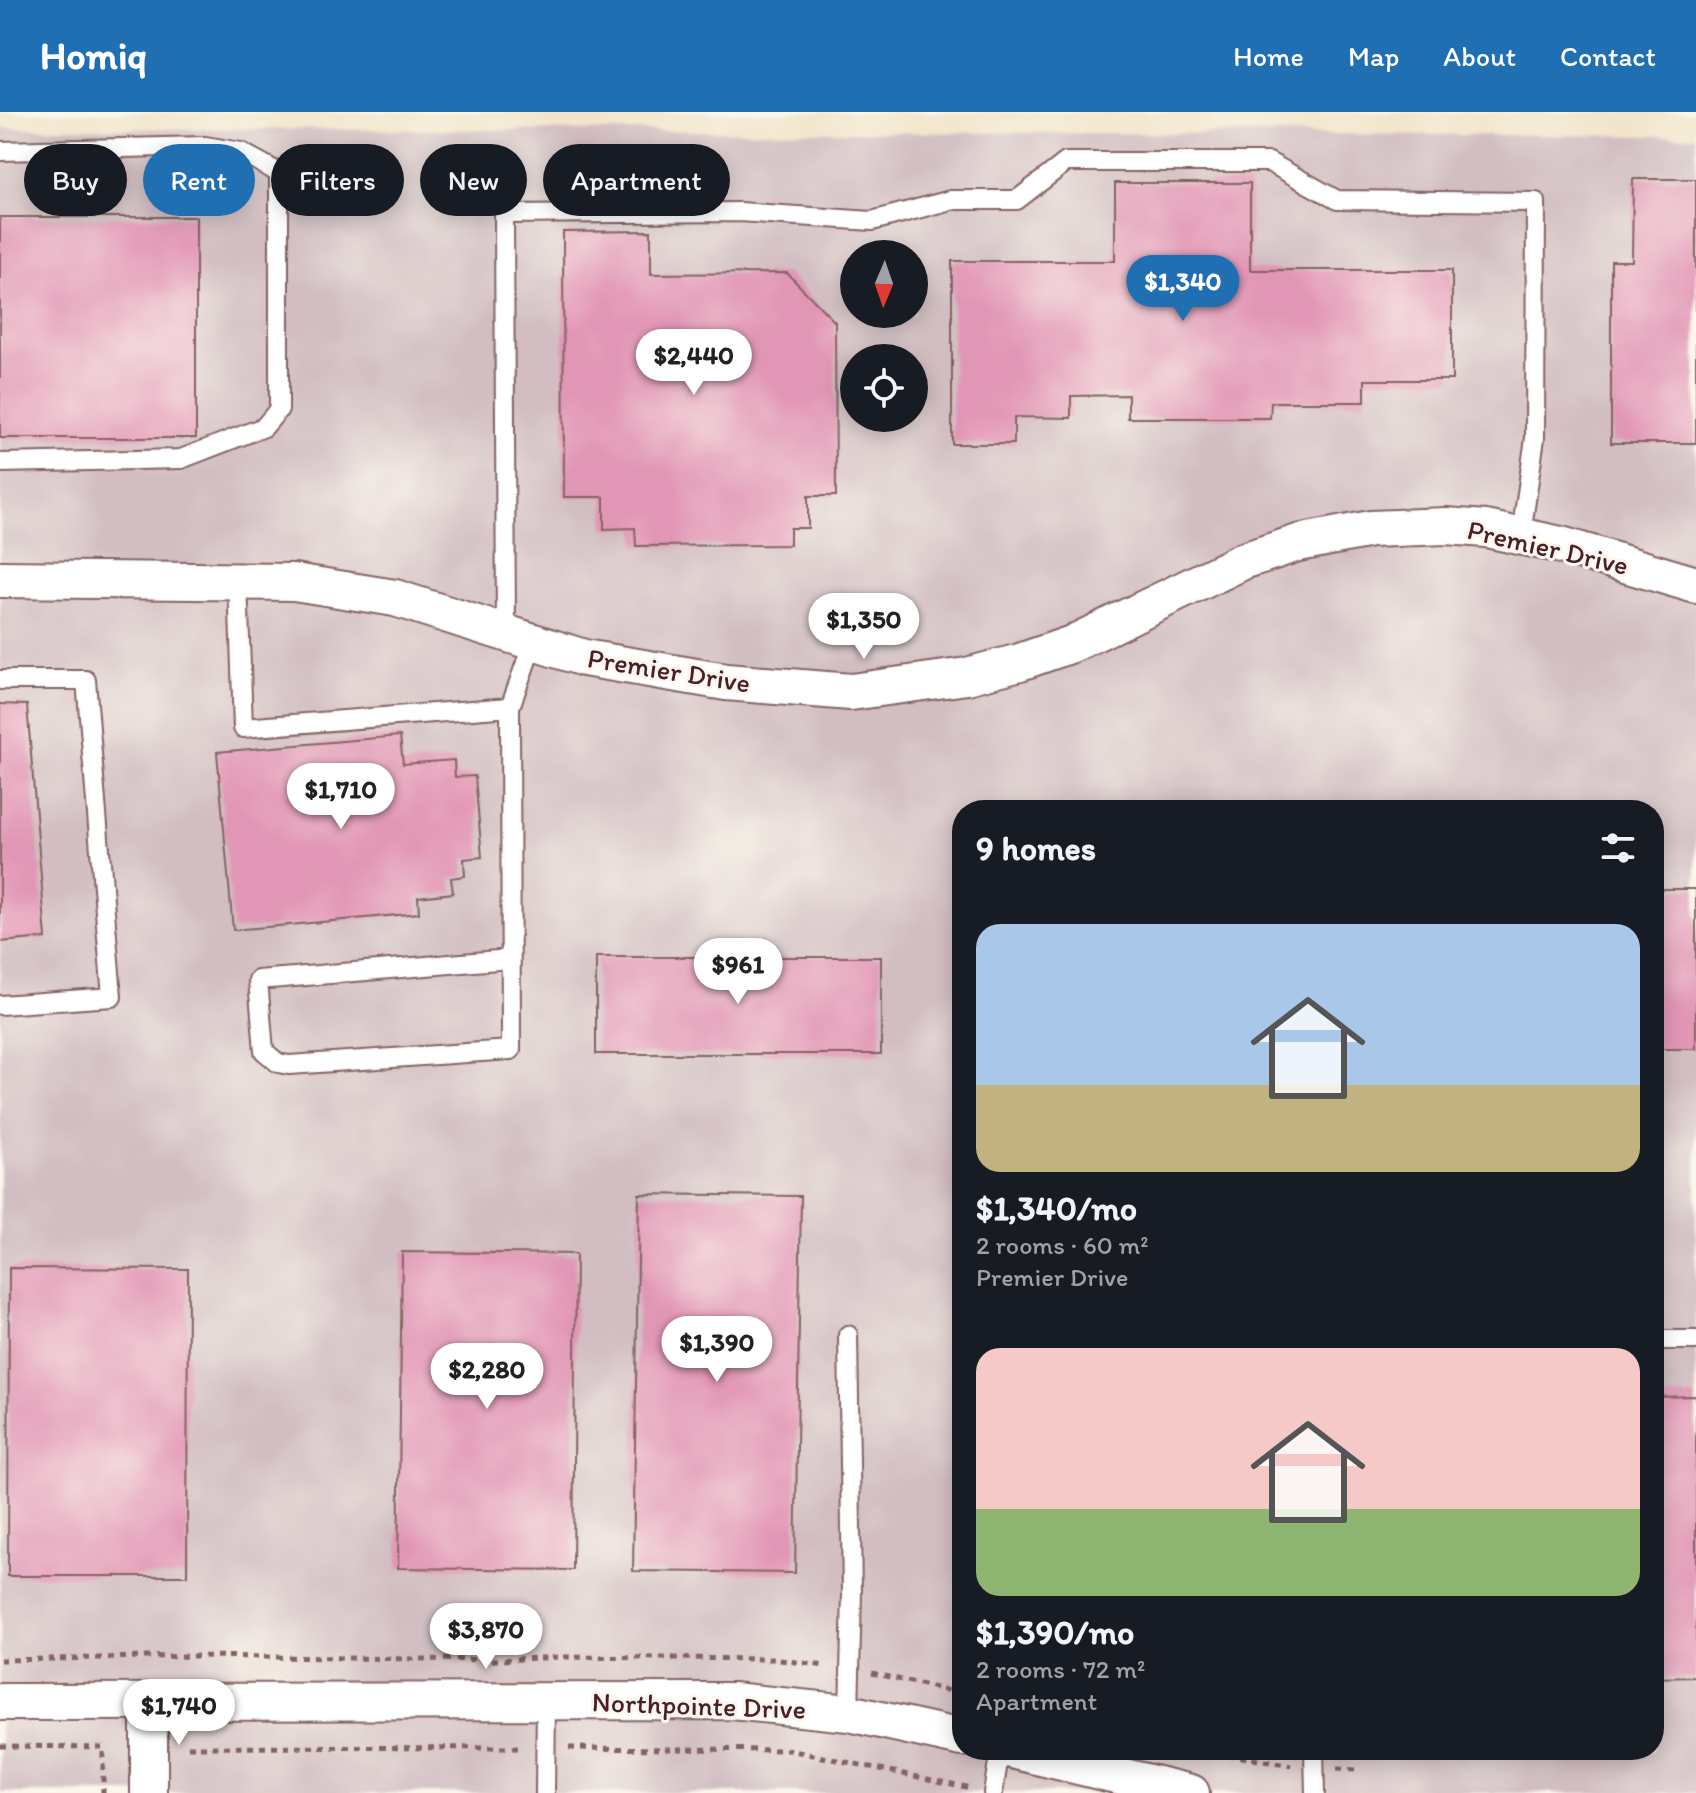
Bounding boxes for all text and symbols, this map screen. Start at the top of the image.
text: Homiq [40,33,147,79]
text: Home [1233,39,1304,73]
text: Map [1348,39,1399,73]
text: About [1443,39,1516,73]
text: Contact [1560,39,1656,73]
chip: Buy [24,144,127,216]
chip: Rent [143,144,255,216]
chip: Filters [271,144,404,216]
chip: New [420,144,527,216]
chip: Apartment [543,144,730,216]
north arrow [840,240,928,328]
map controls [840,240,928,432]
pin: $1,340 [1118,255,1248,323]
text: $1,340 [1144,265,1222,297]
pin: $2,440 [629,329,759,397]
text: $2,440 [654,339,734,371]
button: locate [840,344,928,432]
street label: Premier Drive [1464,512,1632,582]
pin: $1,350 [799,593,929,661]
text: $1,350 [826,603,902,635]
street label: Premier Drive [585,640,753,700]
pin: $1,710 [276,763,406,831]
text: $1,710 [305,773,377,805]
icon: filters [1596,826,1640,870]
text: 9 homes [976,828,1096,869]
pin: $961 [691,938,785,1006]
text: $961 [712,948,764,980]
icon: home [1236,976,1380,1120]
text: $1,340/mo [976,1188,1137,1229]
text: 2 rooms · 60 m² [976,1229,1149,1261]
text: Premier Drive [976,1261,1128,1293]
pin: $1,390 [652,1316,782,1384]
text: $1,390 [679,1326,755,1358]
pin: $2,280 [422,1343,552,1411]
text: $2,280 [449,1353,525,1385]
icon: home [1236,1400,1380,1544]
pin: $3,870 [421,1603,551,1671]
text: $1,390/mo [976,1612,1134,1653]
text: $3,870 [448,1613,524,1645]
text: 2 rooms · 72 m² [976,1653,1145,1685]
pin: $1,740 [114,1679,244,1747]
street label: Northpointe Drive [591,1684,807,1726]
text: Apartment [976,1685,1097,1717]
text: $1,740 [141,1689,217,1721]

